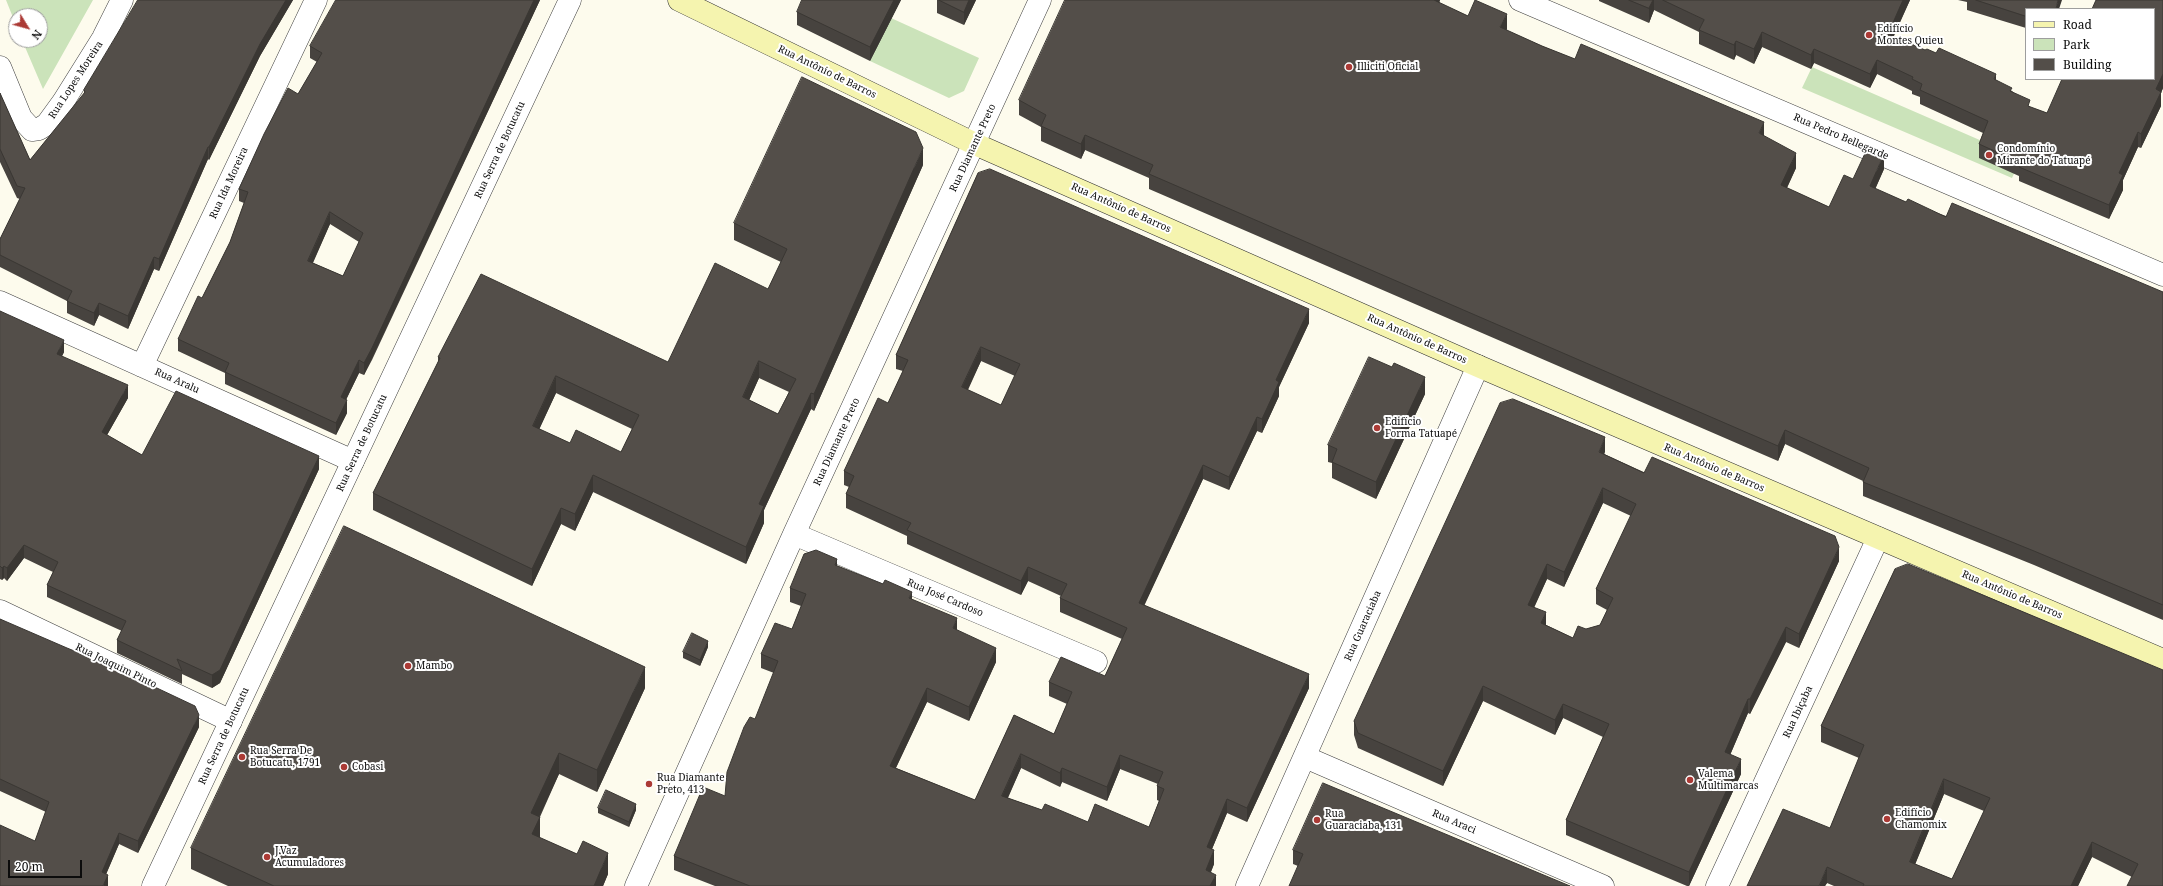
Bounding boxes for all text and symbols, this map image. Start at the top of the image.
north arrow [8,8,48,48]
legend [2025,8,2155,80]
text: Road [2063,16,2092,33]
place label: Edifício Montes Quieu [1877,23,1943,46]
text: N [29,27,46,43]
marker: Edifício Montes Quieu [1864,30,1874,40]
text: Park [2063,36,2090,53]
street label: Rua Lopes Moreira [46,39,106,121]
street label: Rua Antônio de Barros [776,43,878,101]
text: Building [2063,56,2111,73]
place label: Illiciti Oficial [1357,61,1418,73]
marker: Illiciti Oficial [1344,62,1354,72]
street label: Rua Serra de Botucatu [472,99,528,201]
street label: Rua Diamante Preto [947,102,999,194]
street label: Rua Pedro Bellegarde [1792,111,1890,163]
place label: Condomínio Mirante do Tatuapé [1997,143,2091,166]
street label: Rua Ida Moreira [207,145,251,221]
marker: Condomínio Mirante do Tatuapé [1984,150,1994,160]
street label: Rua Antônio de Barros [1069,181,1173,235]
street label: Rua Antônio de Barros [1365,312,1469,366]
street label: Rua Aralu [153,366,201,396]
street label: Rua Serra de Botucatu [334,392,390,494]
street label: Rua Diamante Preto [811,396,863,488]
place label: Edifício Forma Tatuapé [1385,416,1457,440]
marker: Edifício Forma Tatuapé [1372,423,1382,433]
street label: Rua Antônio de Barros [1662,441,1766,495]
street label: Rua Antônio de Barros [1960,568,2064,622]
street label: Rua José Cardoso [905,577,985,619]
street label: Rua Guaraciaba [1342,589,1384,663]
street label: Rua Joaquim Pinto [73,641,159,691]
place label: Mambo [416,660,452,672]
marker: Mambo [403,661,413,671]
street label: Rua Ibiçaba [1781,684,1815,740]
street label: Rua Serra de Botucatu [196,685,252,787]
place label: Rua Serra De Botucatu, 1791 [250,745,320,768]
marker: Rua Serra De Botucatu, 1791 [237,752,247,762]
place label: Cobasi [352,761,383,773]
marker: Cobasi [339,762,349,772]
place label: Valema Multimarcas [1698,768,1758,792]
place label: Rua Diamante Preto, 413 [657,772,725,796]
marker: Valema Multimarcas [1685,775,1695,785]
marker: Rua Diamante Preto, 413 [644,779,654,789]
street label: Rua Araci [1430,807,1478,837]
place label: Edifício Chamomix [1895,807,1947,830]
place label: Rua Guaraciaba, 131 [1325,808,1402,832]
marker: Edifício Chamomix [1882,814,1892,824]
marker: Rua Guaraciaba, 131 [1312,815,1322,825]
place label: J.Vaz Acumuladores [275,845,344,868]
scale bar [10,852,84,878]
marker: J.Vaz Acumuladores [262,852,272,862]
text: 20 m [15,858,43,875]

